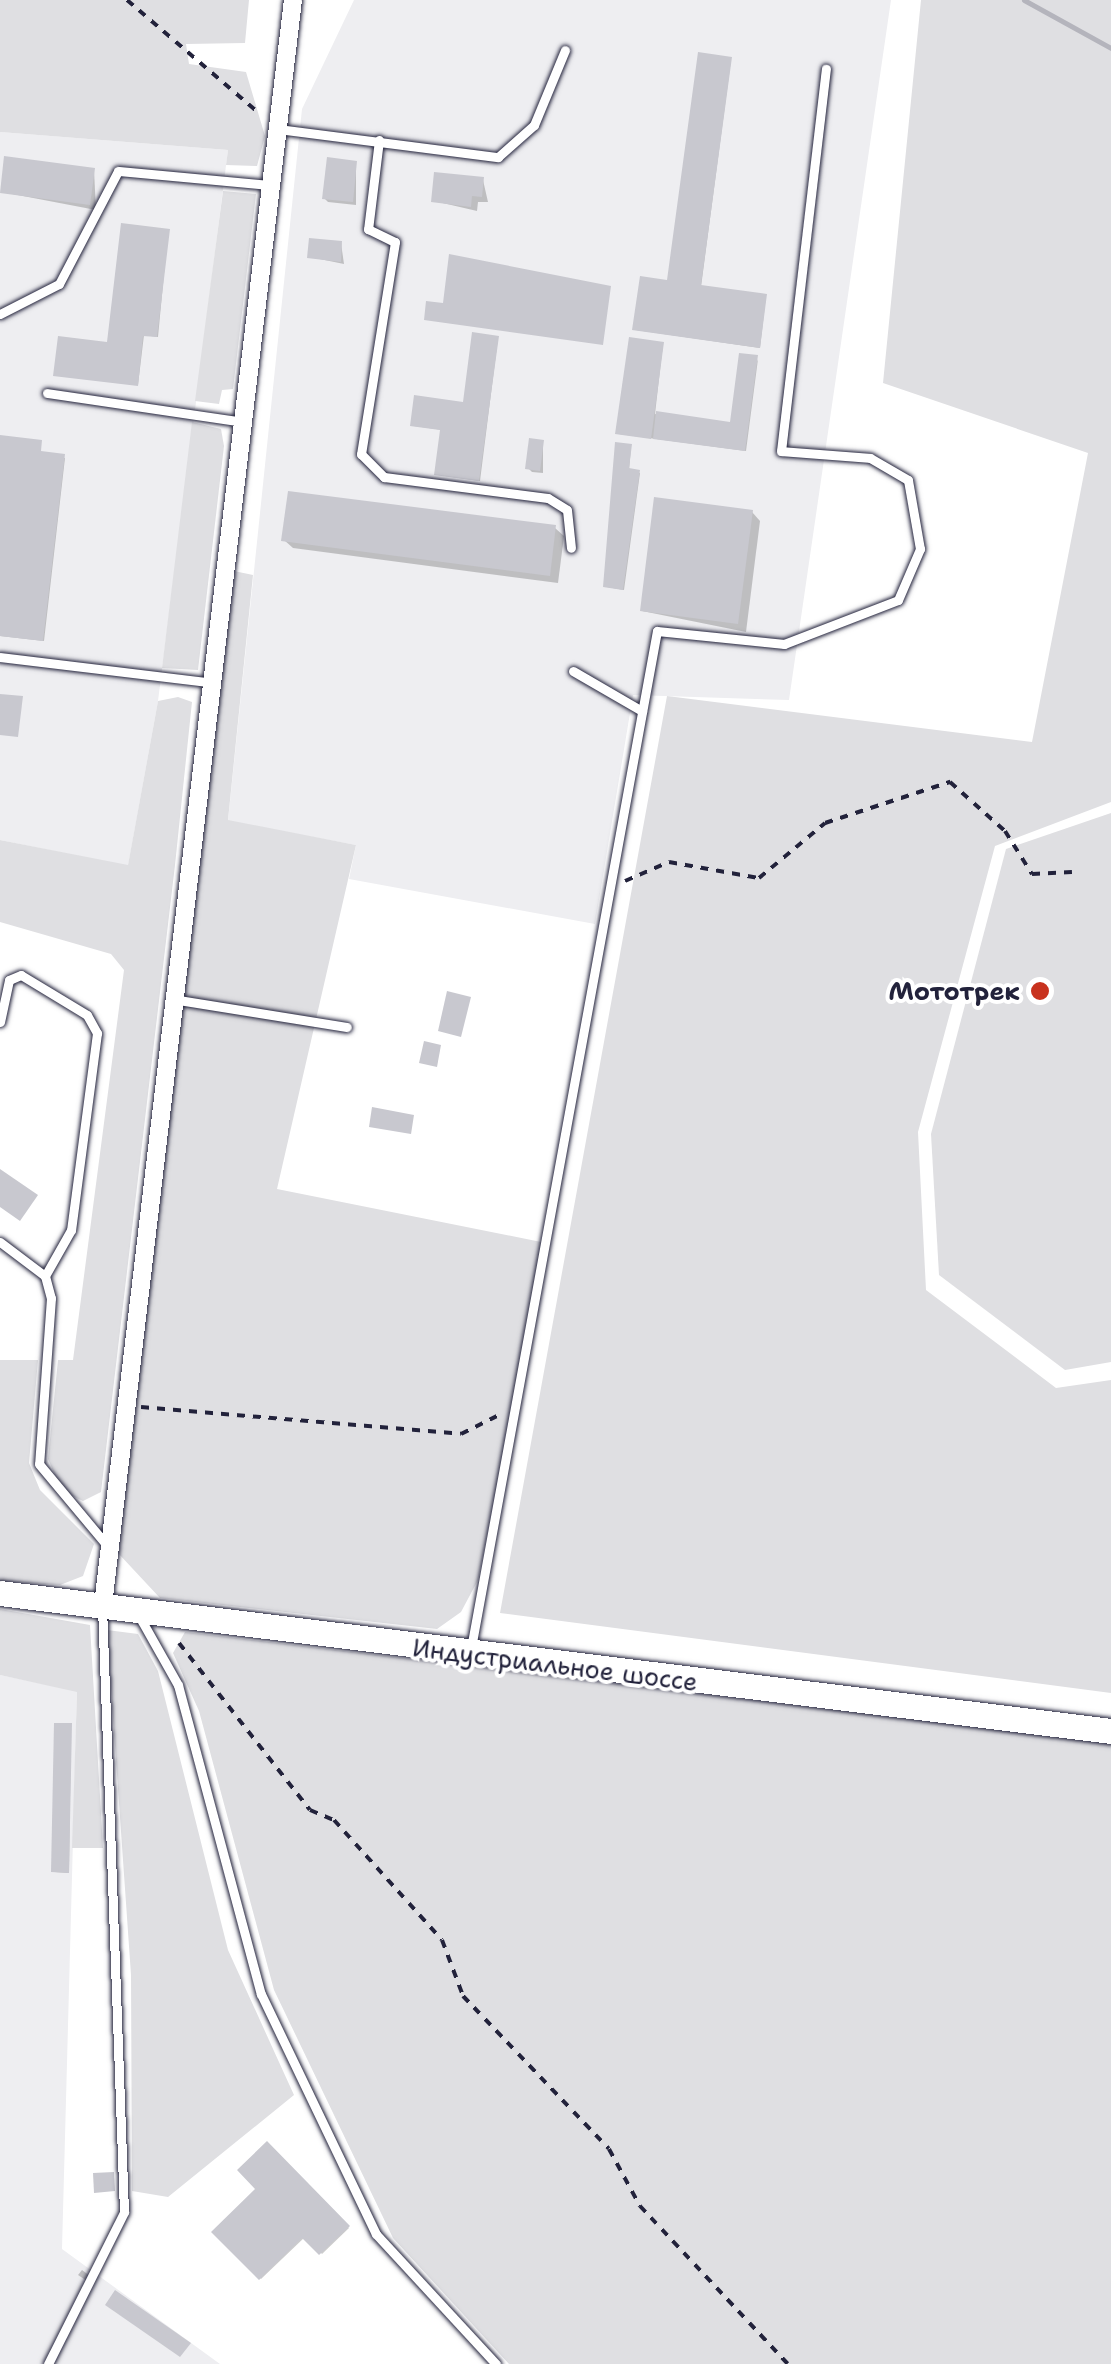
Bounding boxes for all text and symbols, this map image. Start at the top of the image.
place label: Мототрек [888,976,1020,1006]
marker: Мототрек [1029,980,1051,1002]
street label: Индустриальное шоссе [411,1633,699,1697]

